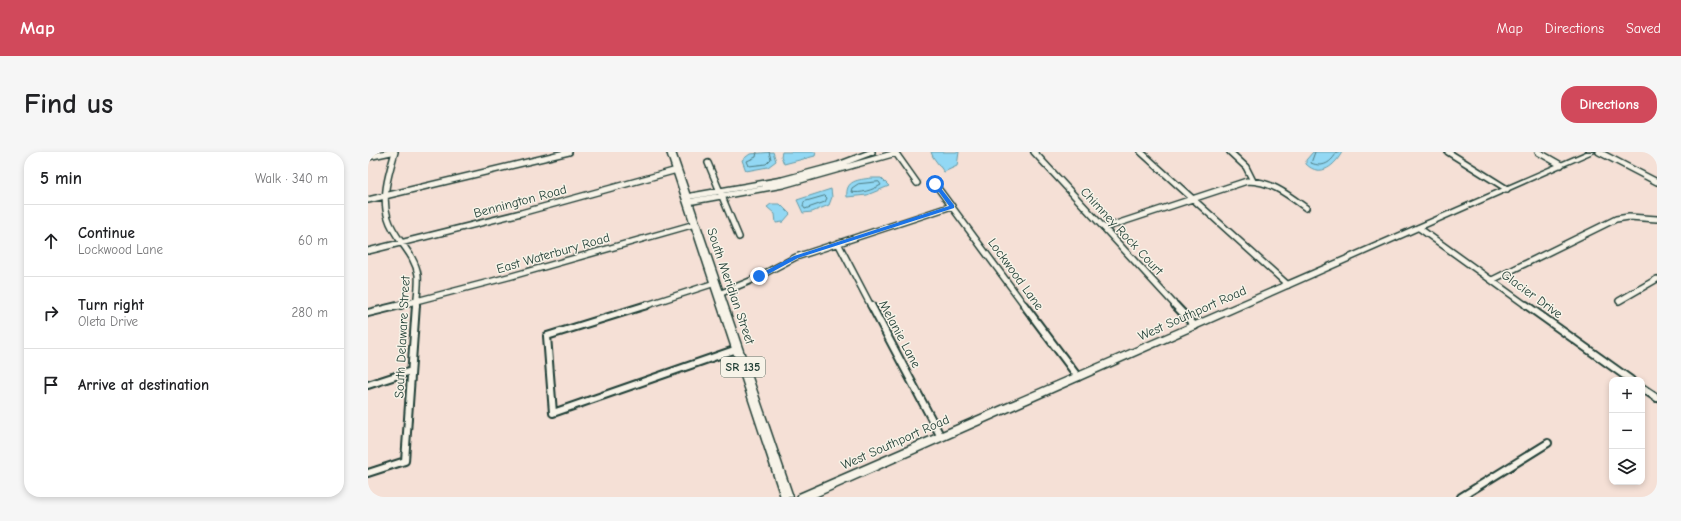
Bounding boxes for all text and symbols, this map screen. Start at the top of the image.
text: Map [20,17,55,39]
text: Map [1496,20,1523,37]
text: Directions [1545,20,1604,37]
text: Saved [1626,20,1661,37]
button: Directions [1561,86,1657,123]
text: Find us [24,88,113,120]
text: 5 min [40,169,82,188]
text: Walk · 340 m [255,171,328,186]
route start [926,175,944,193]
street label: Bennington Road [472,181,568,221]
street label: Chimney Rock Court [1078,184,1167,279]
text: Continue [78,224,135,242]
street label: South Meridian Street [704,226,758,347]
icon: ahead [40,230,62,252]
street label: East Waterbury Road [495,230,611,276]
text: 60 m [298,233,328,248]
street label: Lockwood Lane [985,235,1047,313]
text: Lockwood Lane [78,242,163,257]
route end [750,267,768,285]
street label: Glacier Drive [1498,267,1566,322]
street label: South Delaware Street [391,274,413,399]
street label: West Southport Road [1136,282,1248,344]
text: Turn right [78,296,144,314]
street label: Melanie Lane [876,298,924,371]
icon: right [40,302,62,324]
text: 280 m [291,305,328,320]
text: Oleta Drive [78,314,138,329]
road number: SR 135 [721,357,765,377]
icon: arrive [40,374,62,396]
text: Arrive at destination [78,376,209,394]
map controls [1609,377,1645,485]
button: + [1609,377,1645,413]
street label: West Southport Road [839,411,951,473]
button: − [1609,413,1645,449]
button: layers [1609,449,1645,485]

